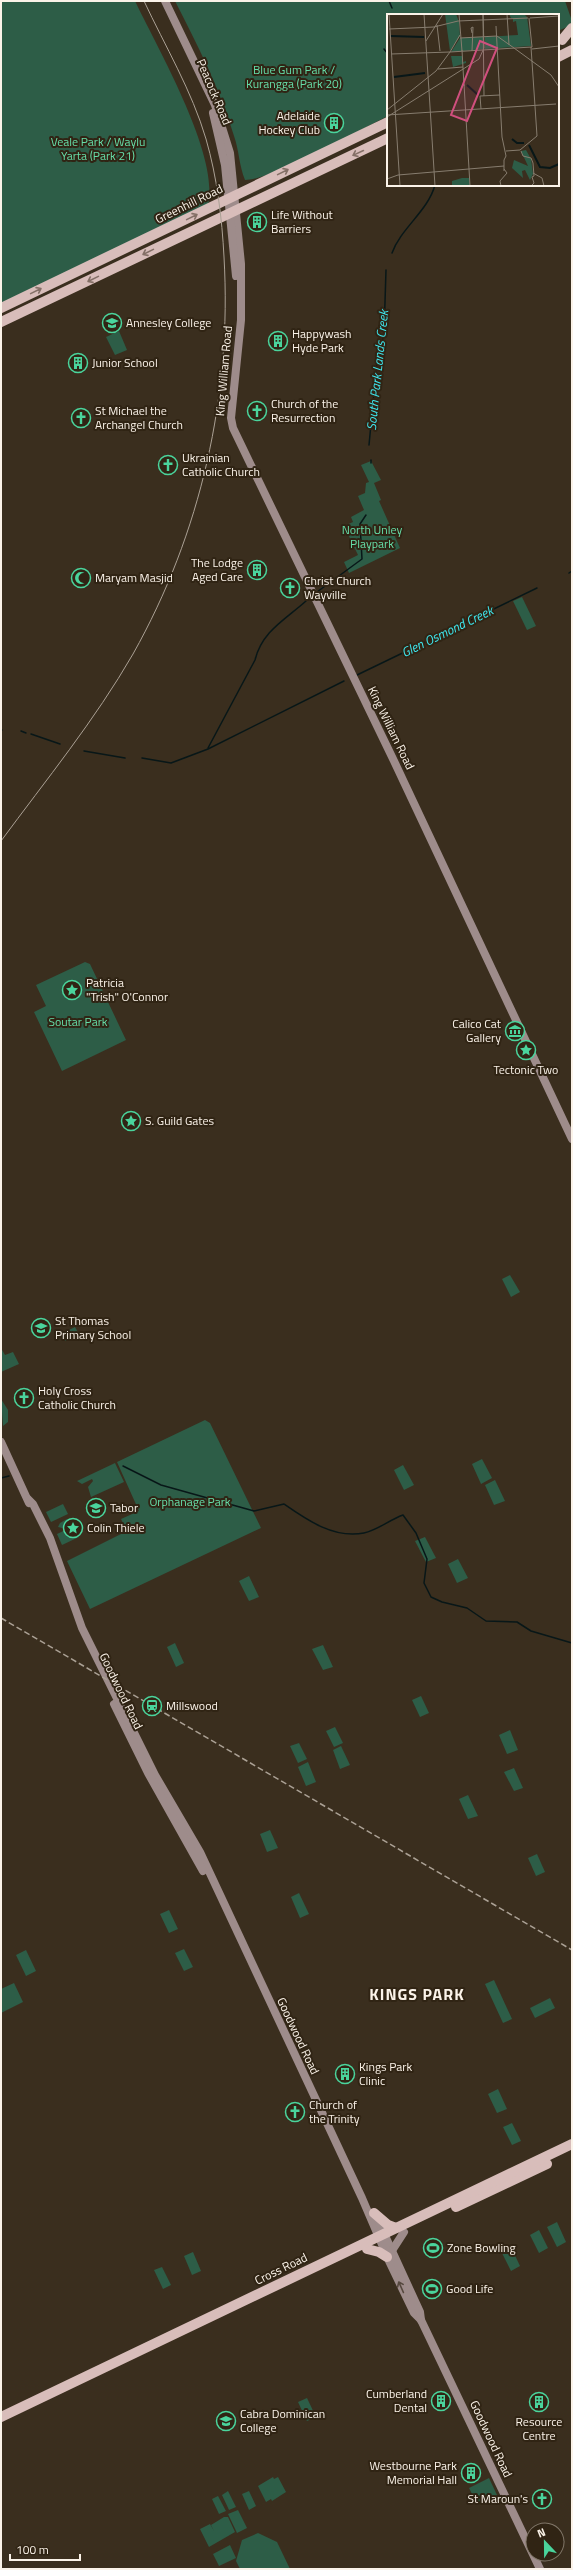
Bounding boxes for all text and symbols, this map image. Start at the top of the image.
inset map [387,14,559,186]
street label: Peacock Road [192,56,237,128]
park label: Blue Gum Park / Kurangga (Park 20) [246,60,342,93]
place label: Adelaide Hockey Club [258,106,320,139]
building icon: Adelaide Hockey Club [323,112,345,134]
park label: Veale Park / Waylu Yarta (Park 21) [51,132,145,165]
one-way arrow [352,150,364,157]
one-way arrow [277,168,289,175]
street label: Greenhill Road [152,179,226,228]
place label: Life Without Barriers [271,205,334,238]
building icon: Life Without Barriers [246,211,268,233]
one-way arrow [186,212,198,220]
one-way arrow [142,249,154,256]
one-way arrow [87,275,99,283]
one-way arrow [30,287,42,294]
water label: South Park Lands Creek [361,307,393,431]
school or university icon: Annesley College [101,312,123,334]
place label: Annesley College [126,313,211,332]
place label: Happywash Hyde Park [292,324,352,357]
street label: King William Road [210,325,237,417]
building icon: Happywash Hyde Park [267,330,289,352]
building icon: Junior School [67,352,89,374]
place label: Junior School [92,353,158,372]
place label: Church of the Resurrection [271,394,338,427]
church icon: Church of the Resurrection [246,400,268,422]
place label: St Michael the Archangel Church [95,401,183,434]
church icon: St Michael the Archangel Church [70,407,92,429]
place label: Ukrainian Catholic Church [182,448,260,481]
church icon: Ukrainian Catholic Church [157,454,179,476]
park label: North Unley Playpark [342,520,402,553]
place label: The Lodge Aged Care [191,553,243,586]
building icon: The Lodge Aged Care [246,559,268,581]
mosque icon: Maryam Masjid [70,567,92,589]
place label: Maryam Masjid [95,568,173,587]
place label: Christ Church Wayville [304,571,371,604]
church icon: Christ Church Wayville [279,577,301,599]
water label: Glen Osmond Creek [398,599,498,662]
street label: King William Road [363,683,420,773]
place label: Patricia "Trish" O'Connor [86,973,168,1006]
place icon: Patricia "Trish" O'Connor [61,979,83,1001]
park label: Soutar Park [48,1012,108,1031]
place label: Calico Cat Gallery [452,1014,502,1047]
museum icon: Calico Cat Gallery [504,1020,526,1042]
place icon: Tectonic Two [515,1039,537,1061]
place label: Tectonic Two [494,1060,558,1079]
place icon: S. Guild Gates [120,1110,142,1132]
place label: S. Guild Gates [145,1111,215,1130]
place label: St Thomas Primary School [55,1311,131,1344]
school or university icon: St Thomas Primary School [30,1317,52,1339]
place label: Holy Cross Catholic Church [38,1381,116,1414]
church icon: Holy Cross Catholic Church [13,1387,35,1409]
park label: Orphanage Park [149,1492,231,1511]
school or university icon: Tabor [85,1497,107,1519]
place label: Tabor [110,1498,138,1517]
place icon: Colin Thiele [62,1517,84,1539]
place label: Colin Thiele [87,1518,145,1537]
street label: Goodwood Road [95,1649,148,1732]
station icon: Millswood [141,1695,163,1717]
place label: Millswood [166,1696,218,1715]
district label: KINGS PARK [369,1982,465,2006]
street label: Goodwood Road [272,1994,325,2077]
place label: Kings Park Clinic [359,2057,413,2090]
building icon: Kings Park Clinic [334,2063,356,2085]
place label: Church of the Trinity [309,2095,360,2128]
church icon: Church of the Trinity [284,2101,306,2123]
sports icon: Zone Bowling [422,2237,444,2259]
place label: Zone Bowling [447,2238,516,2257]
street label: Cross Road [251,2248,310,2290]
sports icon: Good Life [421,2278,443,2300]
place label: Good Life [446,2279,493,2298]
one-way arrow [397,2281,404,2293]
place label: Cumberland Dental [366,2384,427,2417]
building icon: Cumberland Dental [430,2390,452,2412]
building icon: Resource Centre [528,2391,550,2413]
street label: Goodwood Road [465,2397,518,2480]
place label: Cabra Dominican College [240,2404,325,2437]
school or university icon: Cabra Dominican College [215,2410,237,2432]
place label: Resource Centre [516,2412,562,2445]
place label: Westbourne Park Memorial Hall [369,2456,457,2489]
building icon: Westbourne Park Memorial Hall [460,2462,482,2484]
church icon: St Maroun's [531,2488,553,2510]
place label: St Maroun's [468,2489,528,2508]
north arrow [525,2522,565,2562]
text: N [535,2524,548,2542]
scale bar [10,2536,80,2562]
text: 100 m [16,2540,49,2559]

